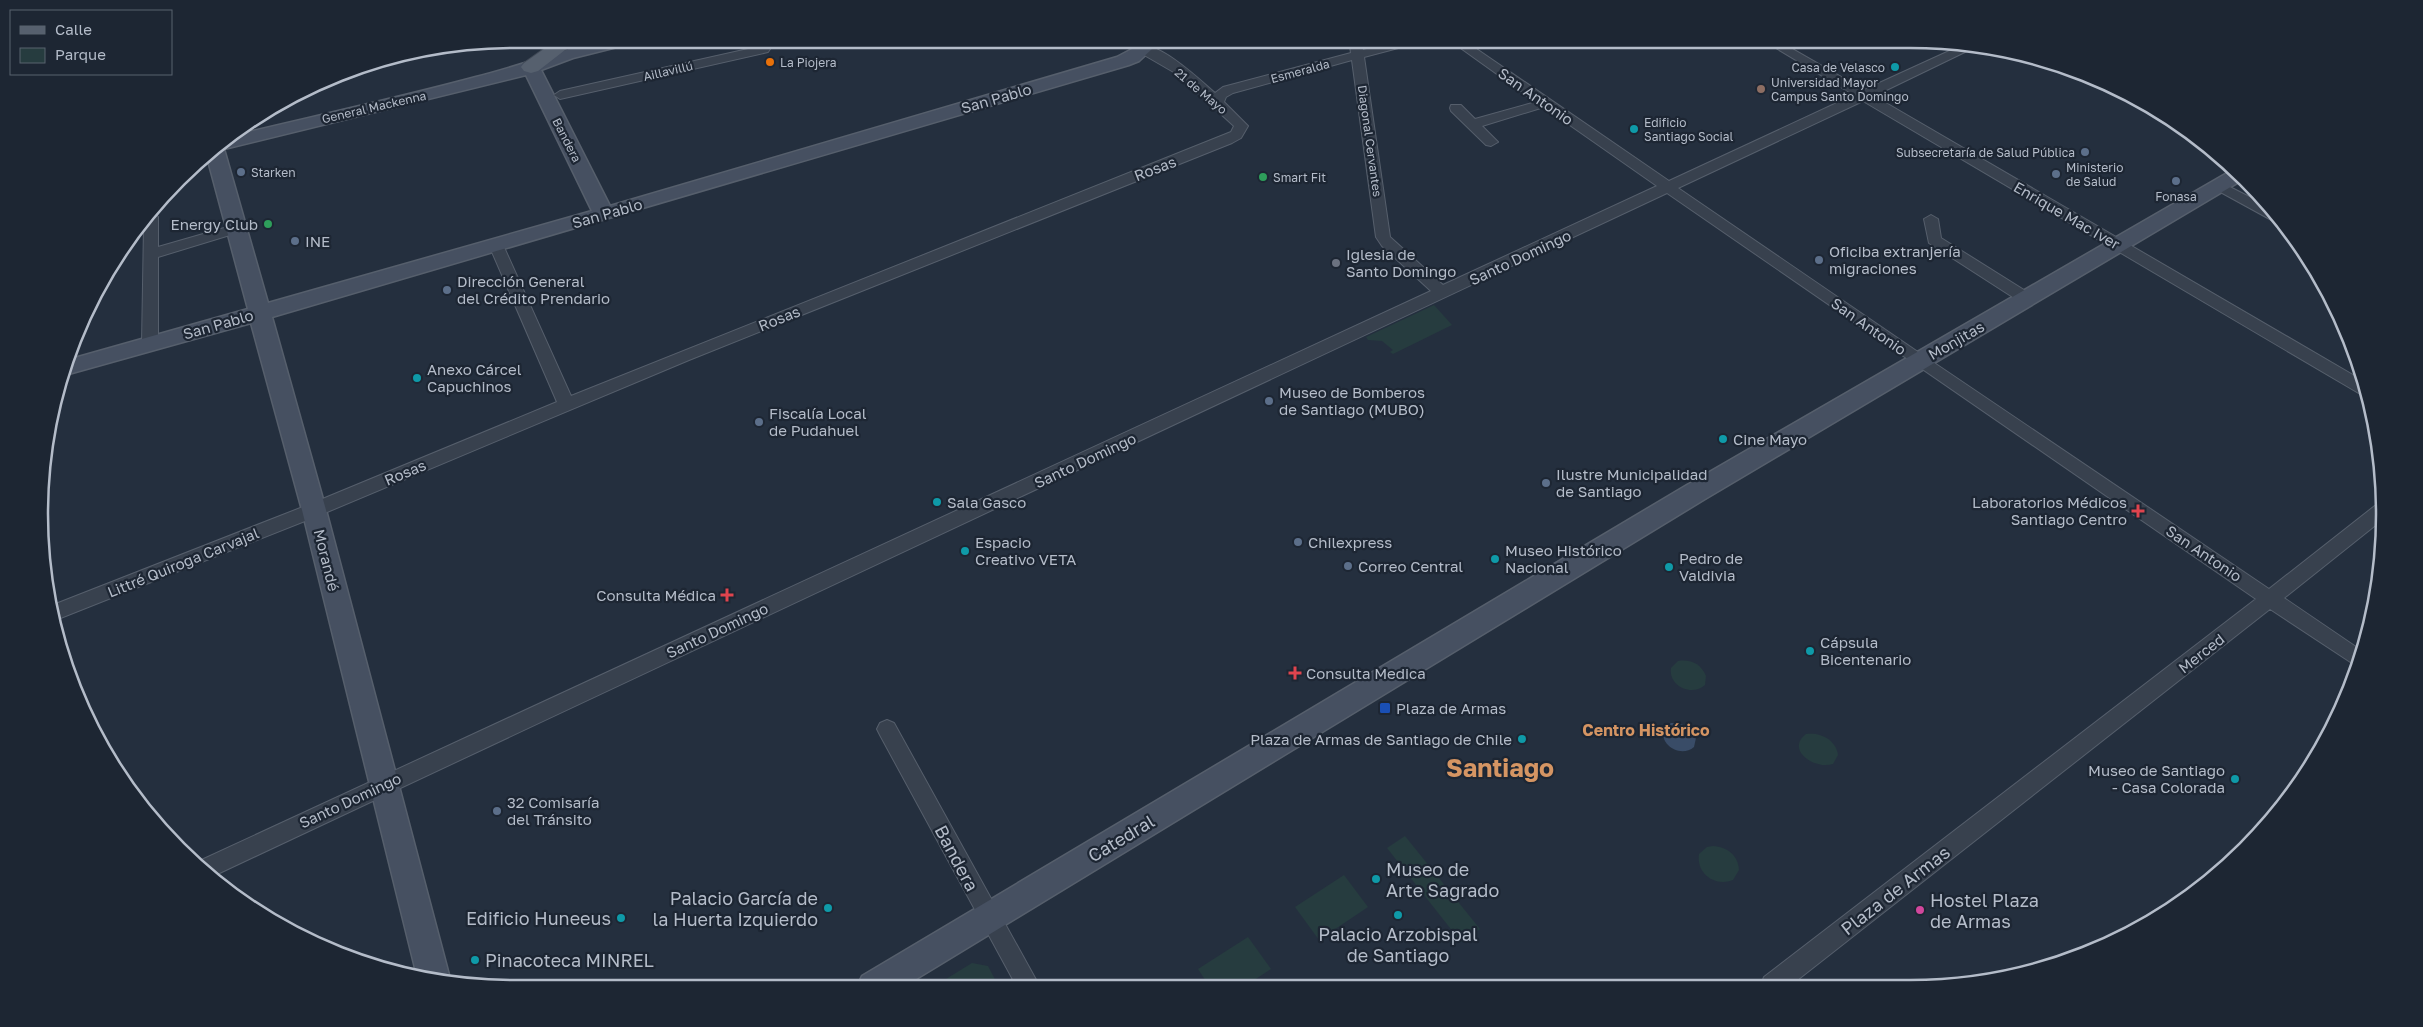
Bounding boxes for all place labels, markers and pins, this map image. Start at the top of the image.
place label: La Piojera [780,55,837,70]
marker: La Piojera [764,56,776,68]
place label: Casa de Velasco [1792,60,1885,75]
marker: Casa de Velasco [1889,61,1901,73]
place label: Universidad Mayor Campus Santo Domingo [1771,75,1909,104]
marker: Universidad Mayor Campus Santo Domingo [1755,83,1767,95]
place label: Edificio Santiago Social [1644,115,1734,144]
marker: Edificio Santiago Social [1628,123,1640,135]
place label: Subsecretaría de Salud Pública [1896,145,2075,160]
marker: Subsecretaría de Salud Pública [2079,146,2091,158]
place label: Ministerio de Salud [2066,160,2123,189]
place label: Starken [251,165,296,180]
marker: Starken [235,166,247,178]
marker: Ministerio de Salud [2050,168,2062,180]
place label: Smart Fit [1273,170,1326,185]
marker: Smart Fit [1257,171,1269,183]
marker: Fonasa [2170,175,2182,187]
place label: Fonasa [2155,189,2197,204]
place label: Energy Club [171,215,258,233]
marker: Energy Club [262,218,274,230]
place label: INE [305,232,330,250]
marker: INE [289,235,301,247]
place label: Oficiba extranjería migraciones [1829,242,1961,277]
place label: Iglesia de Santo Domingo [1346,245,1456,280]
marker: Oficiba extranjería migraciones [1813,254,1825,266]
marker: Iglesia de Santo Domingo [1330,257,1342,269]
place label: Dirección General del Crédito Prendario [457,272,610,307]
marker: Dirección General del Crédito Prendario [441,284,453,296]
place label: Anexo Cárcel Capuchinos [427,360,522,395]
marker: Anexo Cárcel Capuchinos [411,372,423,384]
place label: Museo de Bomberos de Santiago (MUBO) [1279,383,1425,418]
marker: Museo de Bomberos de Santiago (MUBO) [1263,395,1275,407]
place label: Fiscalía Local de Pudahuel [769,404,867,439]
marker: Fiscalía Local de Pudahuel [753,416,765,428]
place label: Cine Mayo [1733,430,1807,448]
marker: Cine Mayo [1717,433,1729,445]
place label: Ilustre Municipalidad de Santiago [1556,465,1708,500]
marker: Ilustre Municipalidad de Santiago [1540,477,1552,489]
place label: Sala Gasco [947,493,1026,511]
place label: Laboratorios Médicos Santiago Centro [1972,493,2127,528]
marker: Sala Gasco [931,496,943,508]
marker: Laboratorios Médicos Santiago Centro [2131,504,2145,518]
place label: Espacio Creativo VETA [975,533,1076,568]
place label: Chilexpress [1308,533,1392,551]
marker: Chilexpress [1292,536,1304,548]
place label: Museo Histórico Nacional [1505,541,1622,576]
marker: Espacio Creativo VETA [959,545,971,557]
place label: Pedro de Valdivia [1679,549,1743,584]
marker: Museo Histórico Nacional [1489,553,1501,565]
place label: Correo Central [1358,557,1463,575]
marker: Correo Central [1342,560,1354,572]
marker: Pedro de Valdivia [1663,561,1675,573]
place label: Consulta Médica [596,586,716,604]
marker: Consulta Médica [720,588,734,602]
place label: Cápsula Bicentenario [1820,633,1911,668]
marker: Cápsula Bicentenario [1804,645,1816,657]
place label: Consulta Medica [1306,664,1426,682]
marker: Consulta Medica [1288,666,1302,680]
place label: Plaza de Armas [1396,699,1506,717]
marker: Plaza de Armas [1378,701,1392,715]
place label: Plaza de Armas de Santiago de Chile [1250,730,1512,748]
marker: Plaza de Armas de Santiago de Chile [1516,733,1528,745]
place label: Museo de Santiago - Casa Colorada [2088,761,2225,796]
marker: Museo de Santiago - Casa Colorada [2229,773,2241,785]
place label: 32 Comisaría del Tránsito [507,793,600,828]
marker: 32 Comisaría del Tránsito [491,805,503,817]
place label: Museo de Arte Sagrado [1386,858,1499,901]
marker: Museo de Arte Sagrado [1370,873,1382,885]
place label: Palacio García de la Huerta Izquierdo [653,887,818,930]
place label: Hostel Plaza de Armas [1930,889,2039,932]
marker: Palacio García de la Huerta Izquierdo [822,902,834,914]
marker: Hostel Plaza de Armas [1914,904,1926,916]
place label: Edificio Huneeus [466,907,611,929]
marker: Palacio Arzobispal de Santiago [1392,909,1404,921]
marker: Edificio Huneeus [615,912,627,924]
place label: Palacio Arzobispal de Santiago [1318,923,1478,966]
place label: Pinacoteca MINREL [485,949,654,971]
marker: Pinacoteca MINREL [469,954,481,966]

